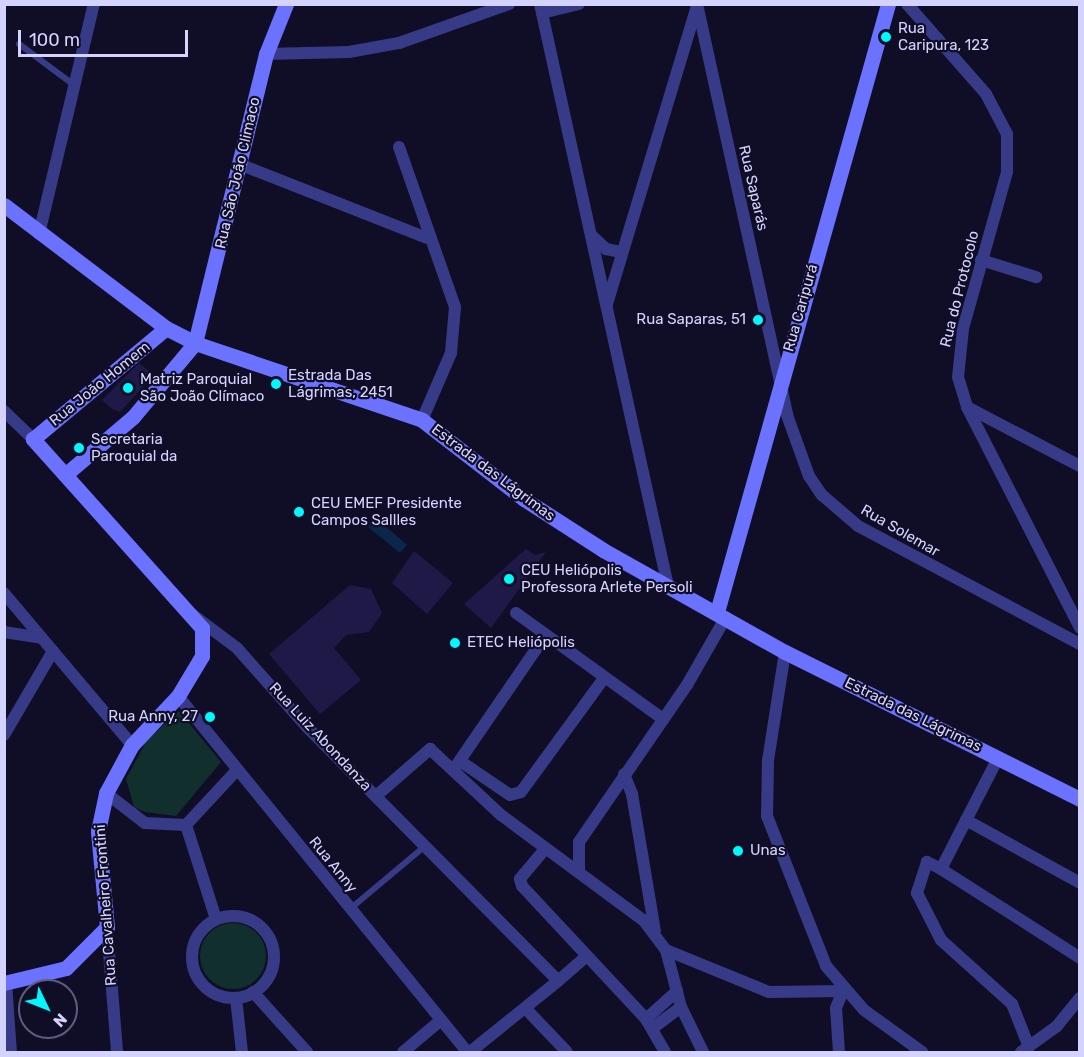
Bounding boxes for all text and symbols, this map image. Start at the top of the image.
scale bar [21,18,190,56]
place label: Rua Caripura, 123 [898,19,989,54]
text: 100 m [29,29,80,51]
marker: Rua Caripura, 123 [879,30,893,44]
street label: Rua São João Climaco [212,95,264,251]
street label: Rua Saparás [734,144,772,232]
street label: Rua do Protocolo [937,229,983,349]
street label: Rua Caripurá [780,262,822,354]
place label: Rua Saparas, 51 [636,311,746,329]
marker: Rua Saparas, 51 [751,313,765,327]
street label: Rua João Homem [46,338,154,430]
place label: Estrada Das Lágrimas, 2451 [288,366,393,401]
place label: Matriz Paroquial São João Clímaco [140,370,264,405]
marker: Estrada Das Lágrimas, 2451 [269,377,283,391]
marker: Matriz Paroquial São João Clímaco [121,381,135,395]
street label: Estrada das Lágrimas [428,421,558,525]
place label: Secretaria Paroquial da [91,430,177,465]
marker: Secretaria Paroquial da [72,441,86,455]
place label: CEU EMEF Presidente Campos Sallles [311,494,462,529]
street label: Rua Solemar [857,501,943,561]
marker: CEU EMEF Presidente Campos Sallles [292,505,306,519]
place label: CEU Heliópolis Professora Arlete Persoli [521,561,693,596]
marker: CEU Heliópolis Professora Arlete Persoli [502,572,516,586]
place label: ETEC Heliópolis [467,634,575,652]
marker: ETEC Heliópolis [448,636,462,650]
street label: Estrada das Lágrimas [842,674,984,756]
street label: Rua Luiz Abondanza [265,679,375,795]
place label: Rua Anny, 27 [108,708,198,726]
marker: Rua Anny, 27 [203,710,217,724]
street label: Rua Cavalheiro Frontini [91,824,121,986]
street label: Rua Anny [305,833,361,897]
place label: Unas [750,842,786,860]
marker: Unas [731,844,745,858]
north arrow [18,979,78,1039]
text: N [49,1010,71,1031]

